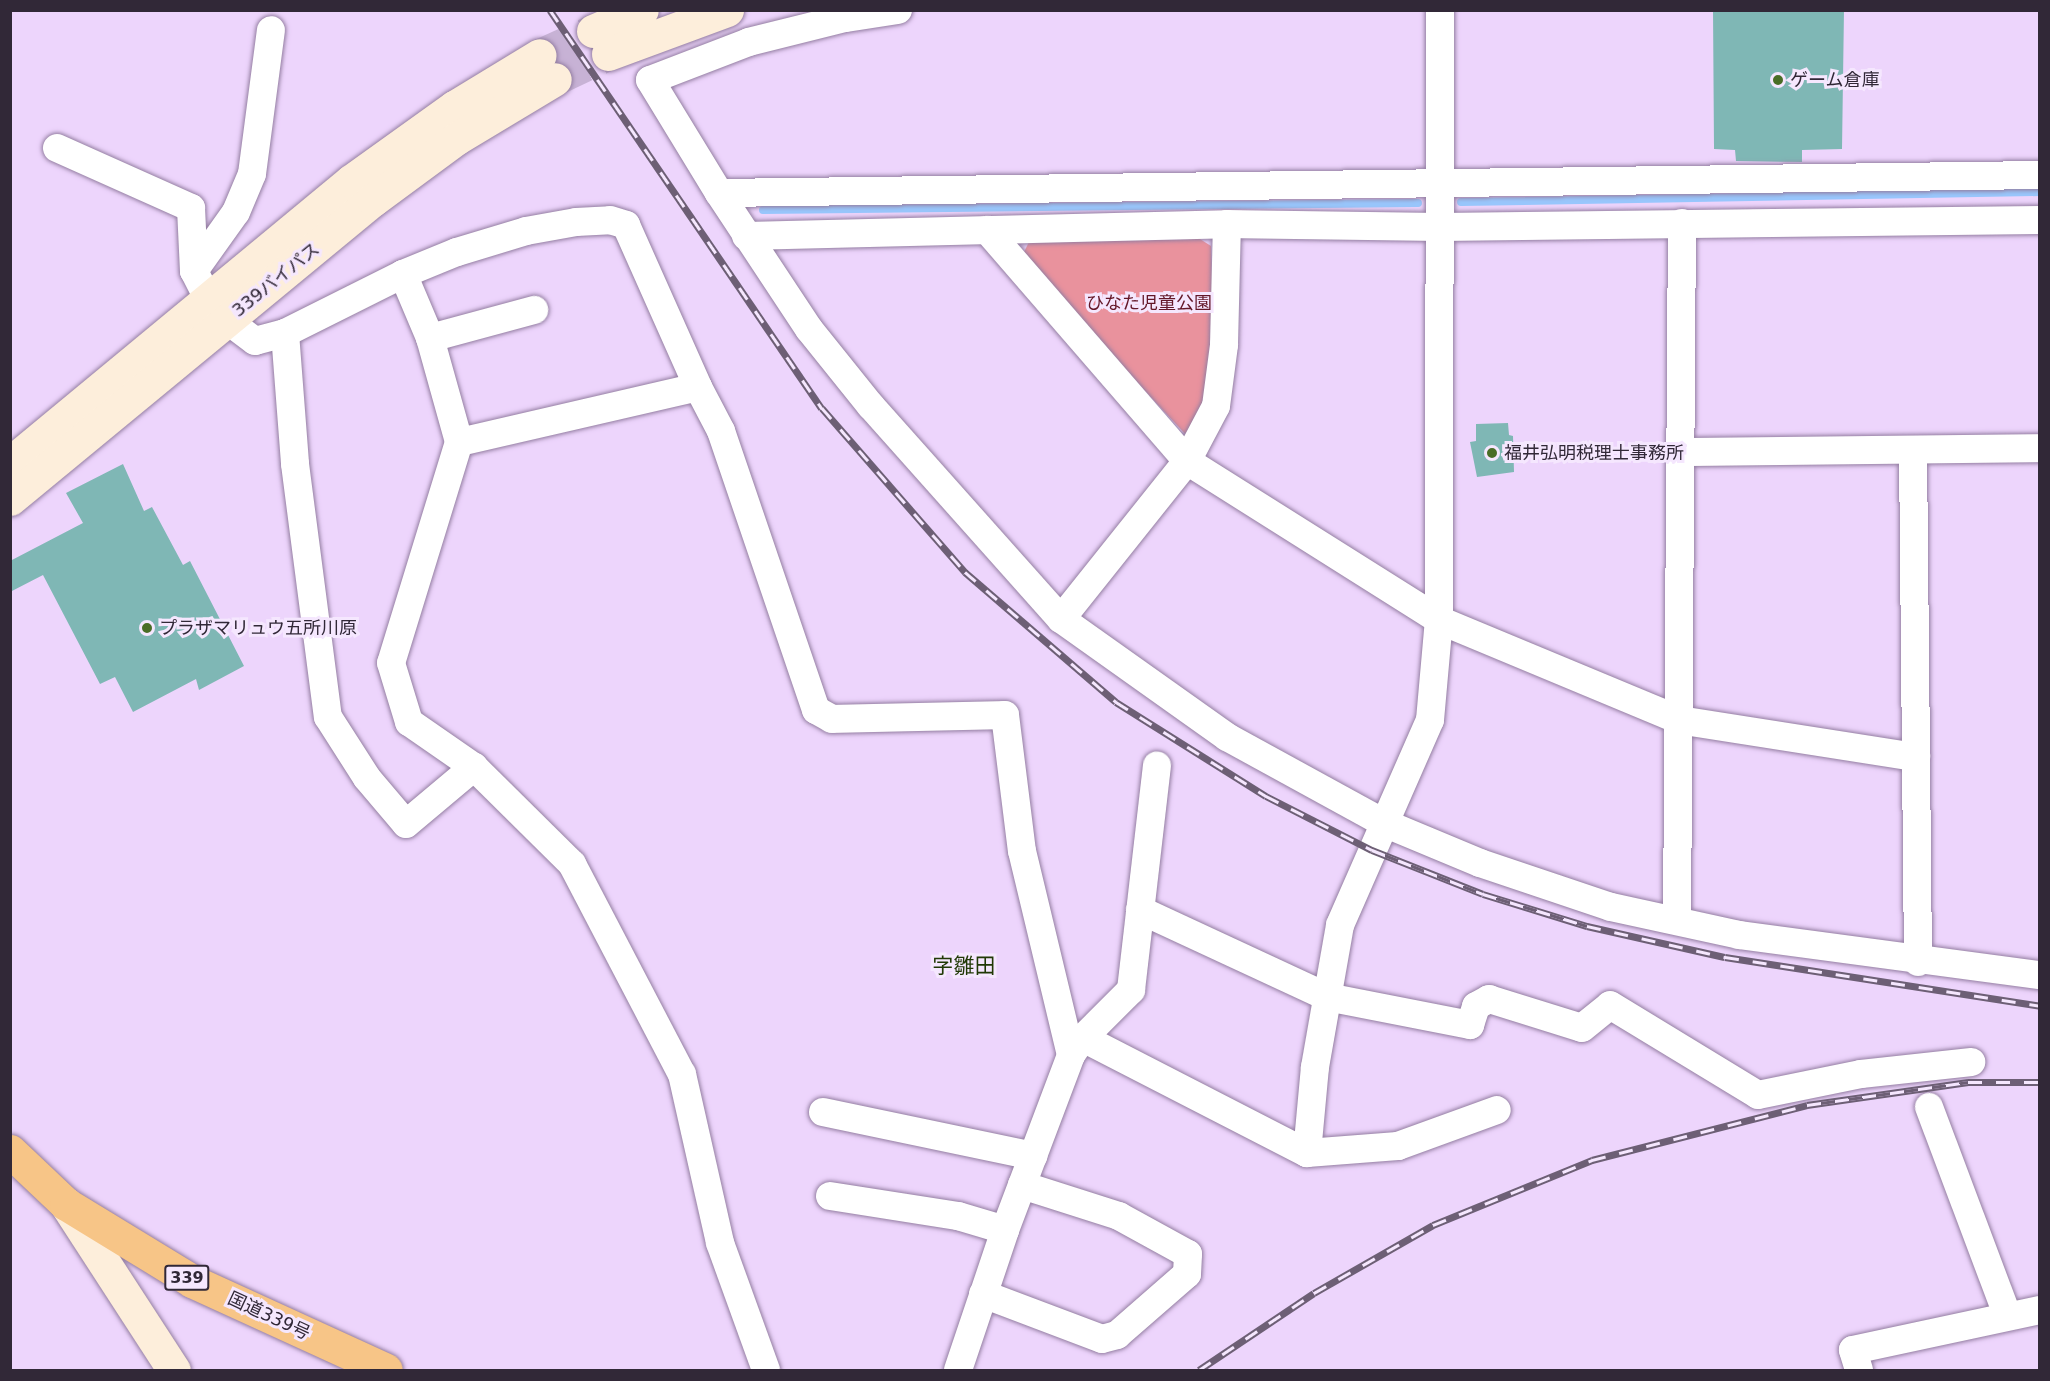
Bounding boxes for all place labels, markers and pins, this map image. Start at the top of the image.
place label: ゲーム倉庫 [1790,69,1880,91]
marker: ゲーム倉庫 [1771,73,1785,87]
place label: 福井弘明税理士事務所 [1504,442,1684,464]
marker: 福井弘明税理士事務所 [1485,446,1499,460]
place label: プラザマリュウ五所川原 [159,617,357,639]
marker: プラザマリュウ五所川原 [140,621,154,635]

